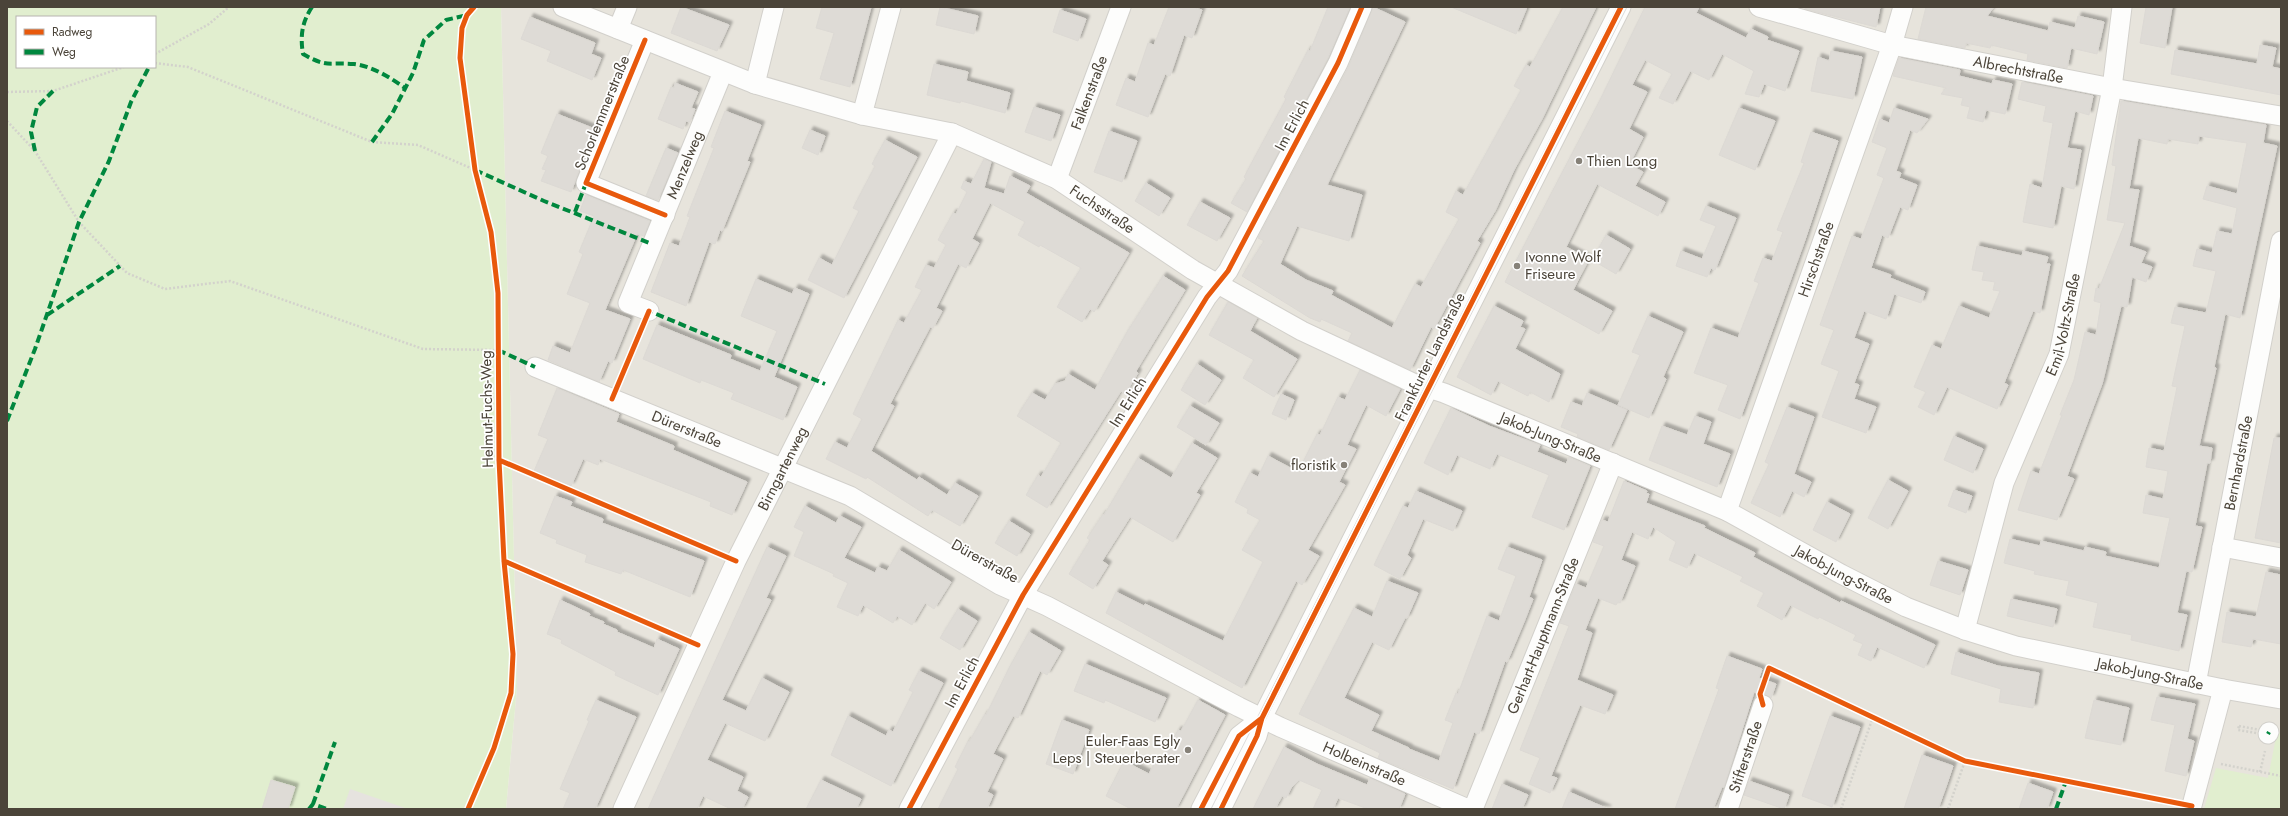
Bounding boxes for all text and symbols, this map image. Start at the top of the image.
legend [16,16,156,68]
text: Radweg [52,23,92,41]
text: Weg [52,43,76,61]
street label: Albrechtstraße [1971,50,2066,89]
street label: Schorlemmerstraße [569,52,635,174]
street label: Falkenstraße [1065,52,1113,133]
street label: Im Erlich [1269,95,1315,155]
street label: Menzelweg [661,127,709,202]
place label: Thien Long [1587,150,1657,172]
marker: Thien Long [1574,156,1584,166]
street label: Fuchsstraße [1065,179,1139,239]
street label: Hirschstraße [1793,218,1840,300]
place label: Ivonne Wolf Friseure [1525,246,1602,285]
marker: Ivonne Wolf Friseure [1512,261,1522,271]
street label: Emil-Voltz-Straße [2040,271,2086,379]
street label: Frankfurter Landstraße [1389,289,1471,425]
street label: Helmut-Fuchs-Weg [475,350,499,468]
street label: Im Erlich [1104,373,1152,431]
street label: Dürerstraße [648,405,725,453]
street label: Jakob-Jung-Straße [1494,406,1605,469]
street label: Bernhardstraße [2219,413,2258,512]
street label: Birngartenweg [752,423,813,515]
place label: floristik [1291,454,1336,476]
marker: floristik [1339,460,1349,470]
street label: Dürerstraße [947,533,1023,589]
street label: Jakob-Jung-Straße [1789,538,1897,610]
street label: Gerhart-Hauptmann-Straße [1501,553,1585,718]
street label: Im Erlich [939,652,985,712]
street label: Jakob-Jung-Straße [2093,652,2206,696]
street label: Stifterstraße [1723,718,1768,796]
place label: Euler-Faas Egly Leps | Steuerberater [1052,730,1181,769]
street label: Holbeinstraße [1319,736,1410,792]
marker: Euler-Faas Egly Leps | Steuerberater [1183,745,1193,755]

